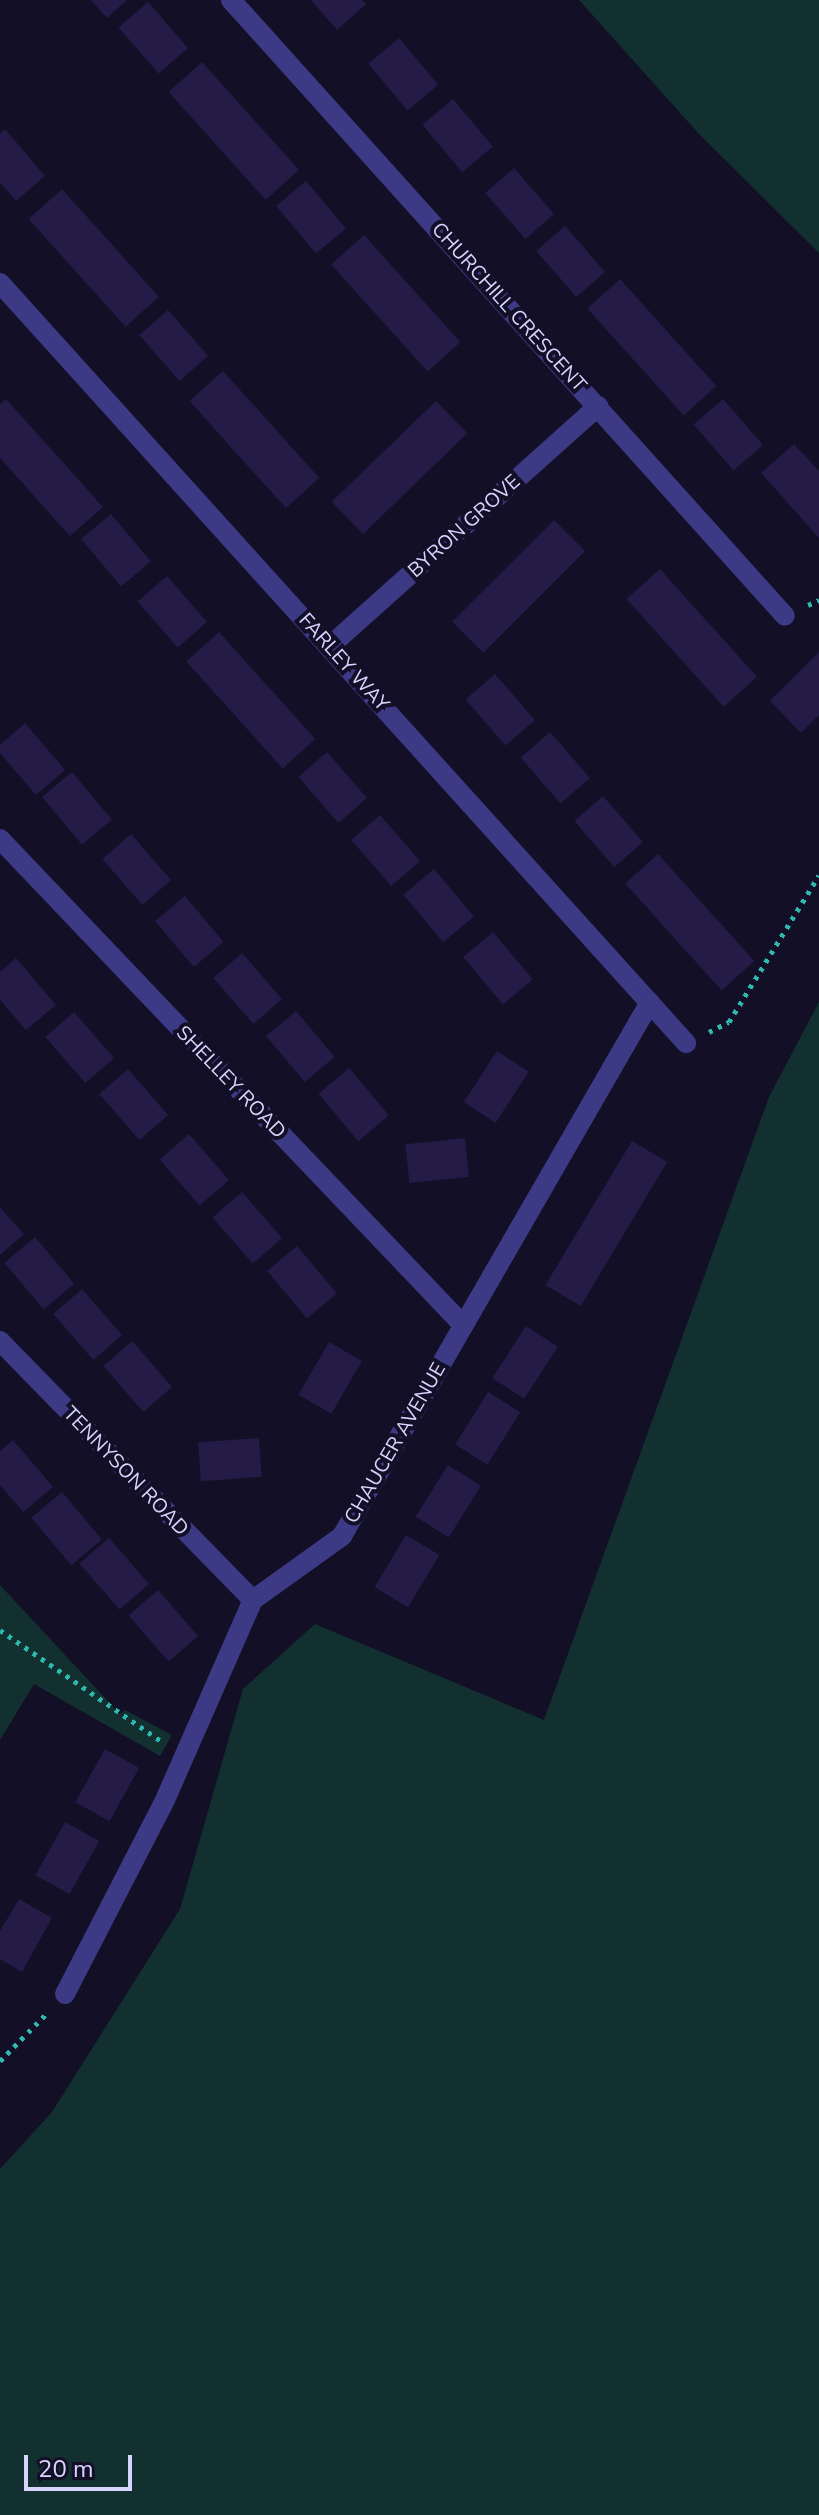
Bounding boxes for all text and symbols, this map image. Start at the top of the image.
street label: CHURCHILL CRESCENT [427,217,591,397]
street label: BYRON GROVE [403,469,525,583]
street label: FARLEY WAY [294,608,394,716]
street label: SHELLEY ROAD [171,1021,291,1143]
street label: CHAUCER AVENUE [339,1358,451,1528]
street label: TENNYSON ROAD [58,1401,194,1541]
scale bar [28,2439,136,2489]
text: 20 m [38,2453,94,2485]

